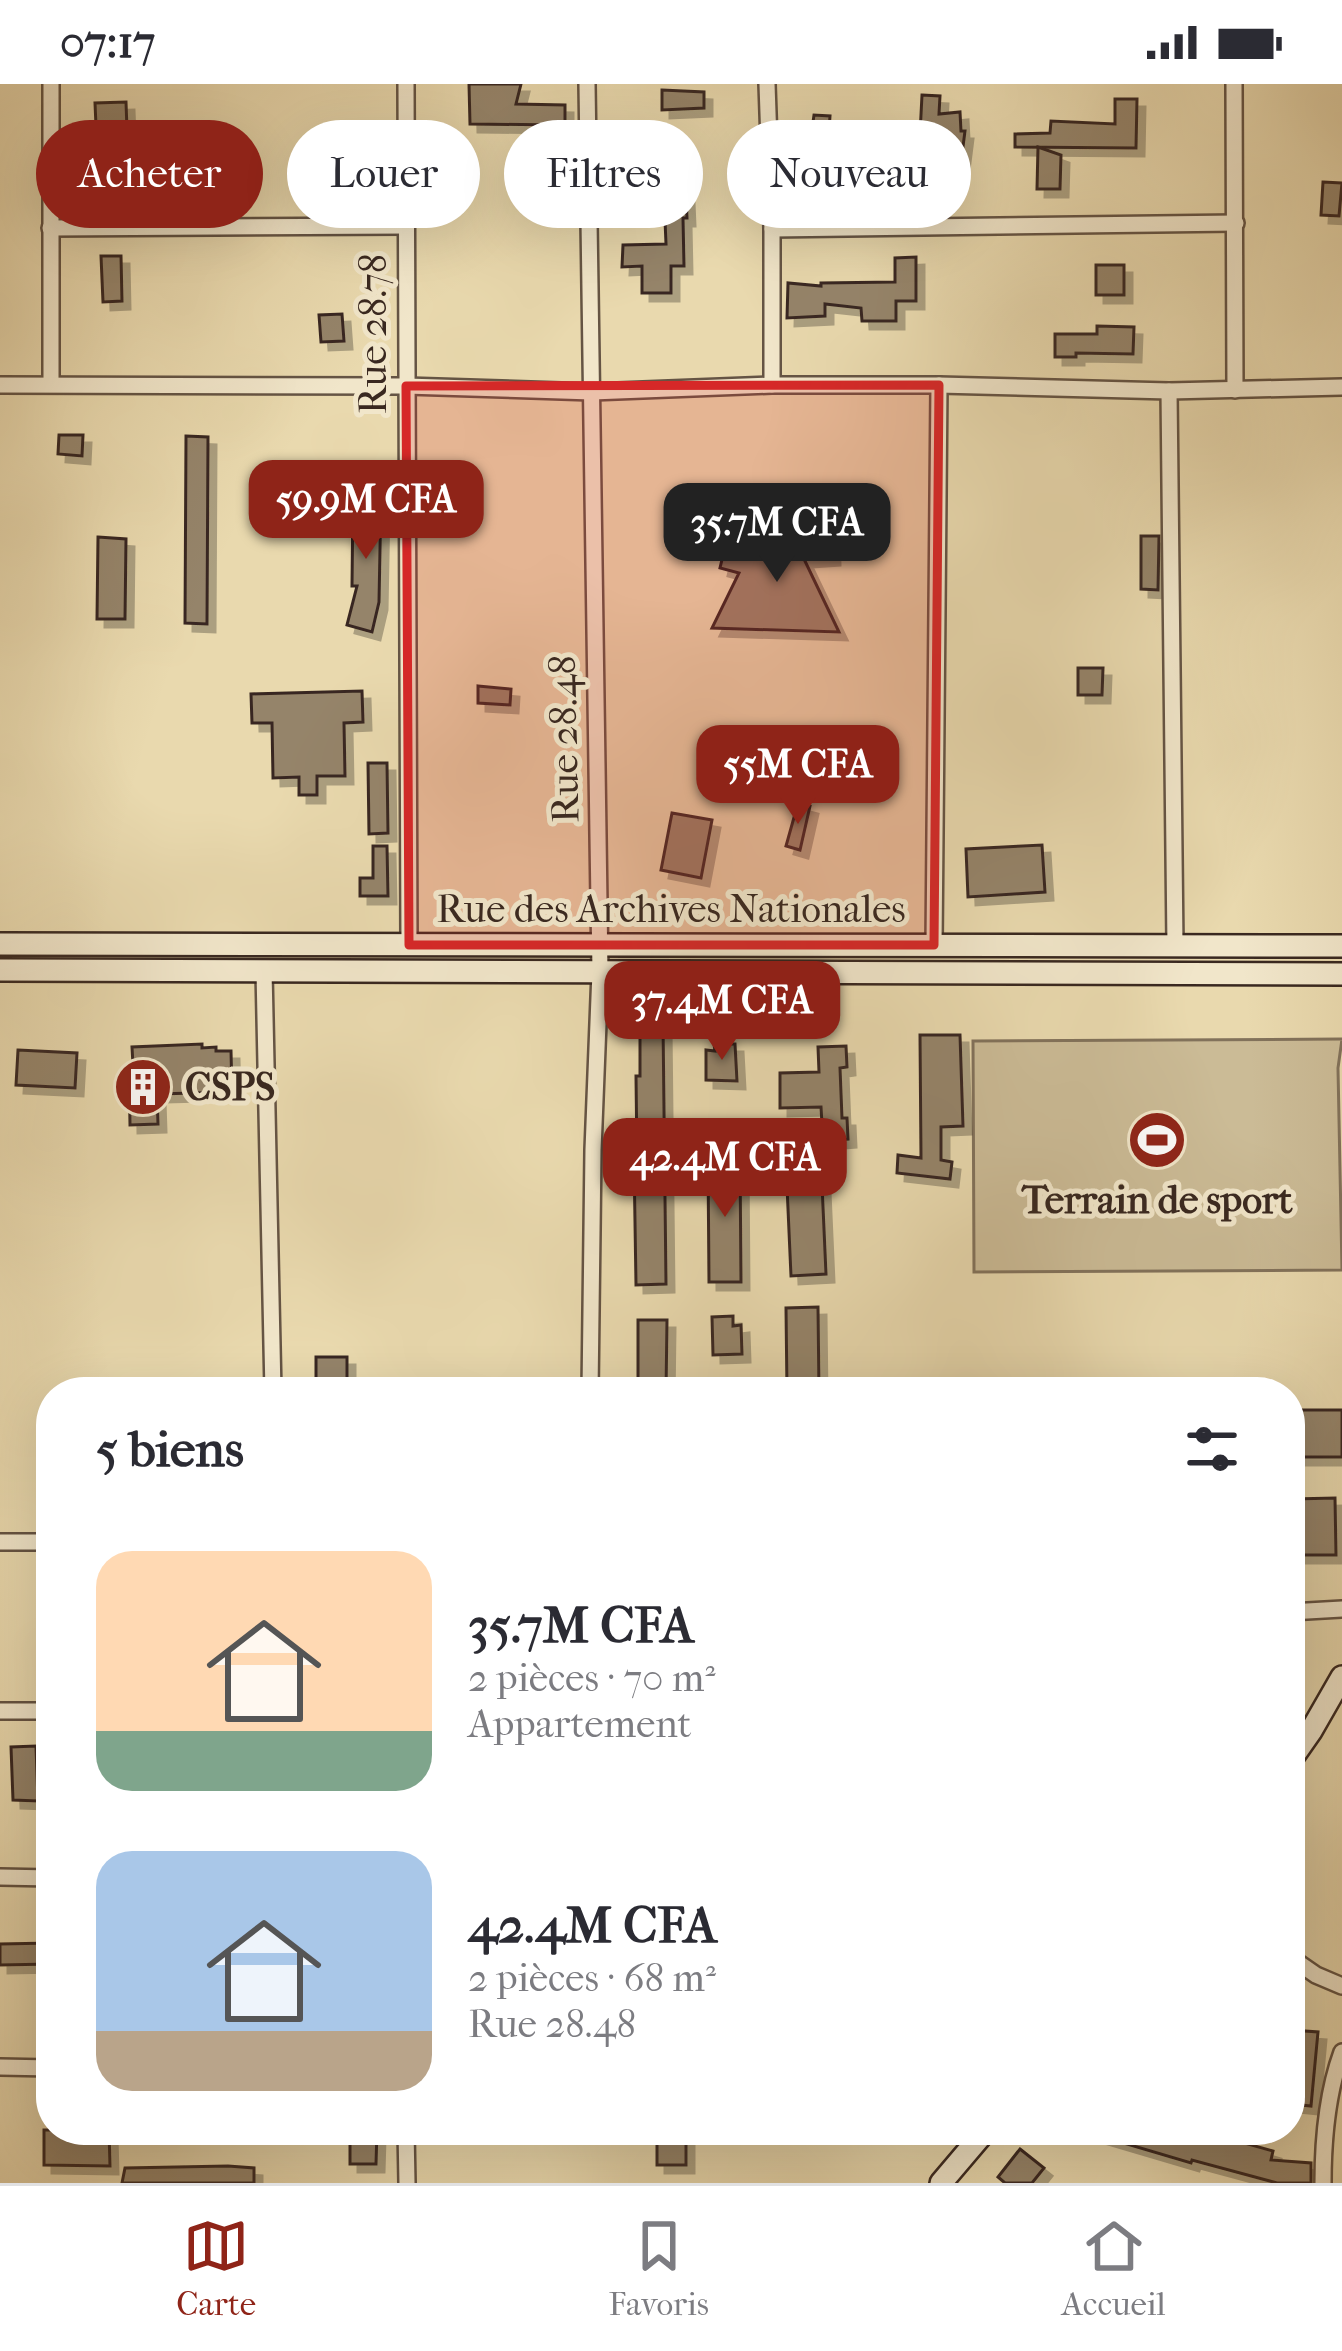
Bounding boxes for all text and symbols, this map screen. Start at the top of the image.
text: 07:17 [60,16,155,69]
chip: Acheter [36,120,263,228]
chip: Louer [287,120,480,228]
chip: Filtres [504,120,703,228]
chip: Nouveau [727,120,971,228]
street label: Rue 28.78 [350,254,396,414]
pin: 59.9M CFA [229,460,503,562]
text: 59.9M CFA [276,476,456,522]
pin: 35.7M CFA [640,483,914,585]
text: 35.7M CFA [691,499,863,545]
street label: Rue 28.48 [540,655,588,823]
pin: 55M CFA [687,725,909,827]
text: 55M CFA [723,741,873,787]
street label: Rue des Archives Nationales [436,886,906,932]
pin: 37.4M CFA [585,961,859,1063]
text: 37.4M CFA [631,977,813,1023]
building icon: CSPS [112,1056,174,1118]
place label: CSPS [185,1064,275,1110]
sports icon: Terrain de sport [1126,1109,1188,1171]
pin: 42.4M CFA [588,1118,862,1220]
text: 42.4M CFA [630,1134,820,1180]
place label: Terrain de sport [1021,1177,1293,1223]
icon: filters [1179,1416,1245,1482]
text: 5 biens [96,1419,244,1479]
text: 35.7M CFA [468,1595,694,1655]
icon: home [192,1599,336,1743]
text: 2 pièces · 70 m² [468,1655,715,1701]
text: Appartement [468,1701,691,1747]
text: 42.4M CFA [468,1895,717,1955]
icon: home [192,1899,336,2043]
text: 2 pièces · 68 m² [468,1955,716,2001]
text: Rue 28.48 [468,2001,636,2047]
tab: Carte [176,2213,256,2324]
tab: Favoris [609,2213,709,2324]
tab: Accueil [1061,2213,1166,2324]

